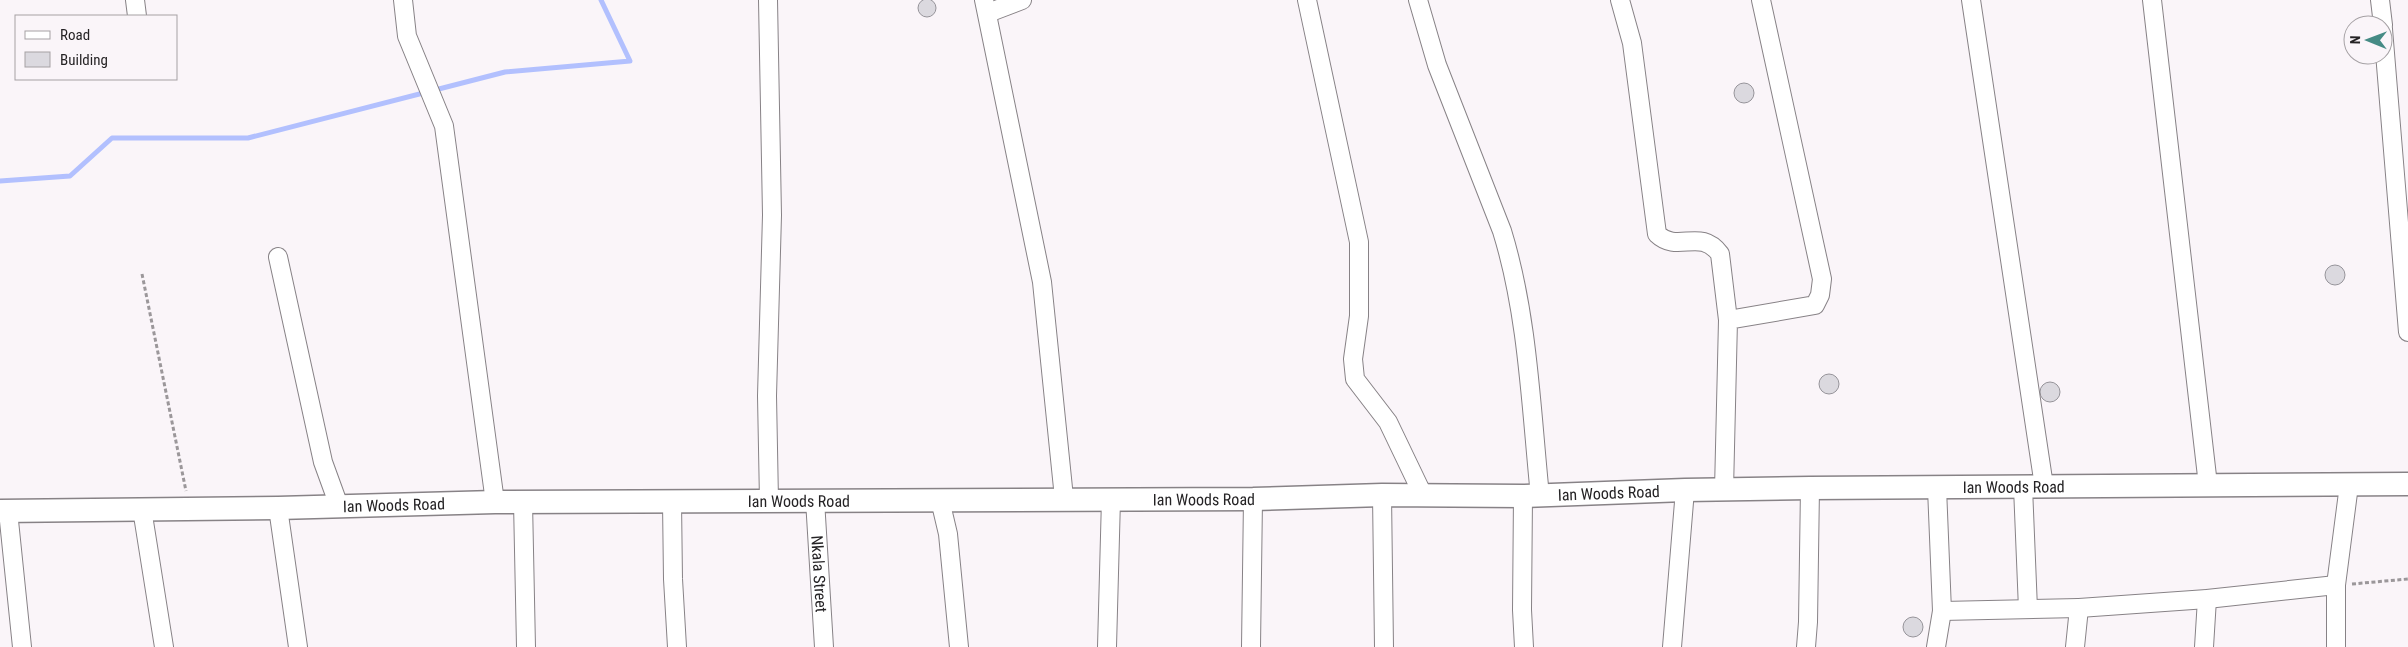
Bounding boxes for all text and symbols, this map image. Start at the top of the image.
legend [15,15,178,80]
north arrow [2343,15,2393,65]
text: Road [60,26,90,44]
text: N [2347,35,2363,44]
text: Building [60,51,108,69]
street label: Ian Woods Road [1963,477,2065,496]
street label: Ian Woods Road [1557,481,1660,504]
street label: Ian Woods Road [1153,489,1255,509]
street label: Ian Woods Road [748,491,850,510]
street label: Ian Woods Road [343,494,445,516]
street label: Nkala Street [808,535,831,613]

